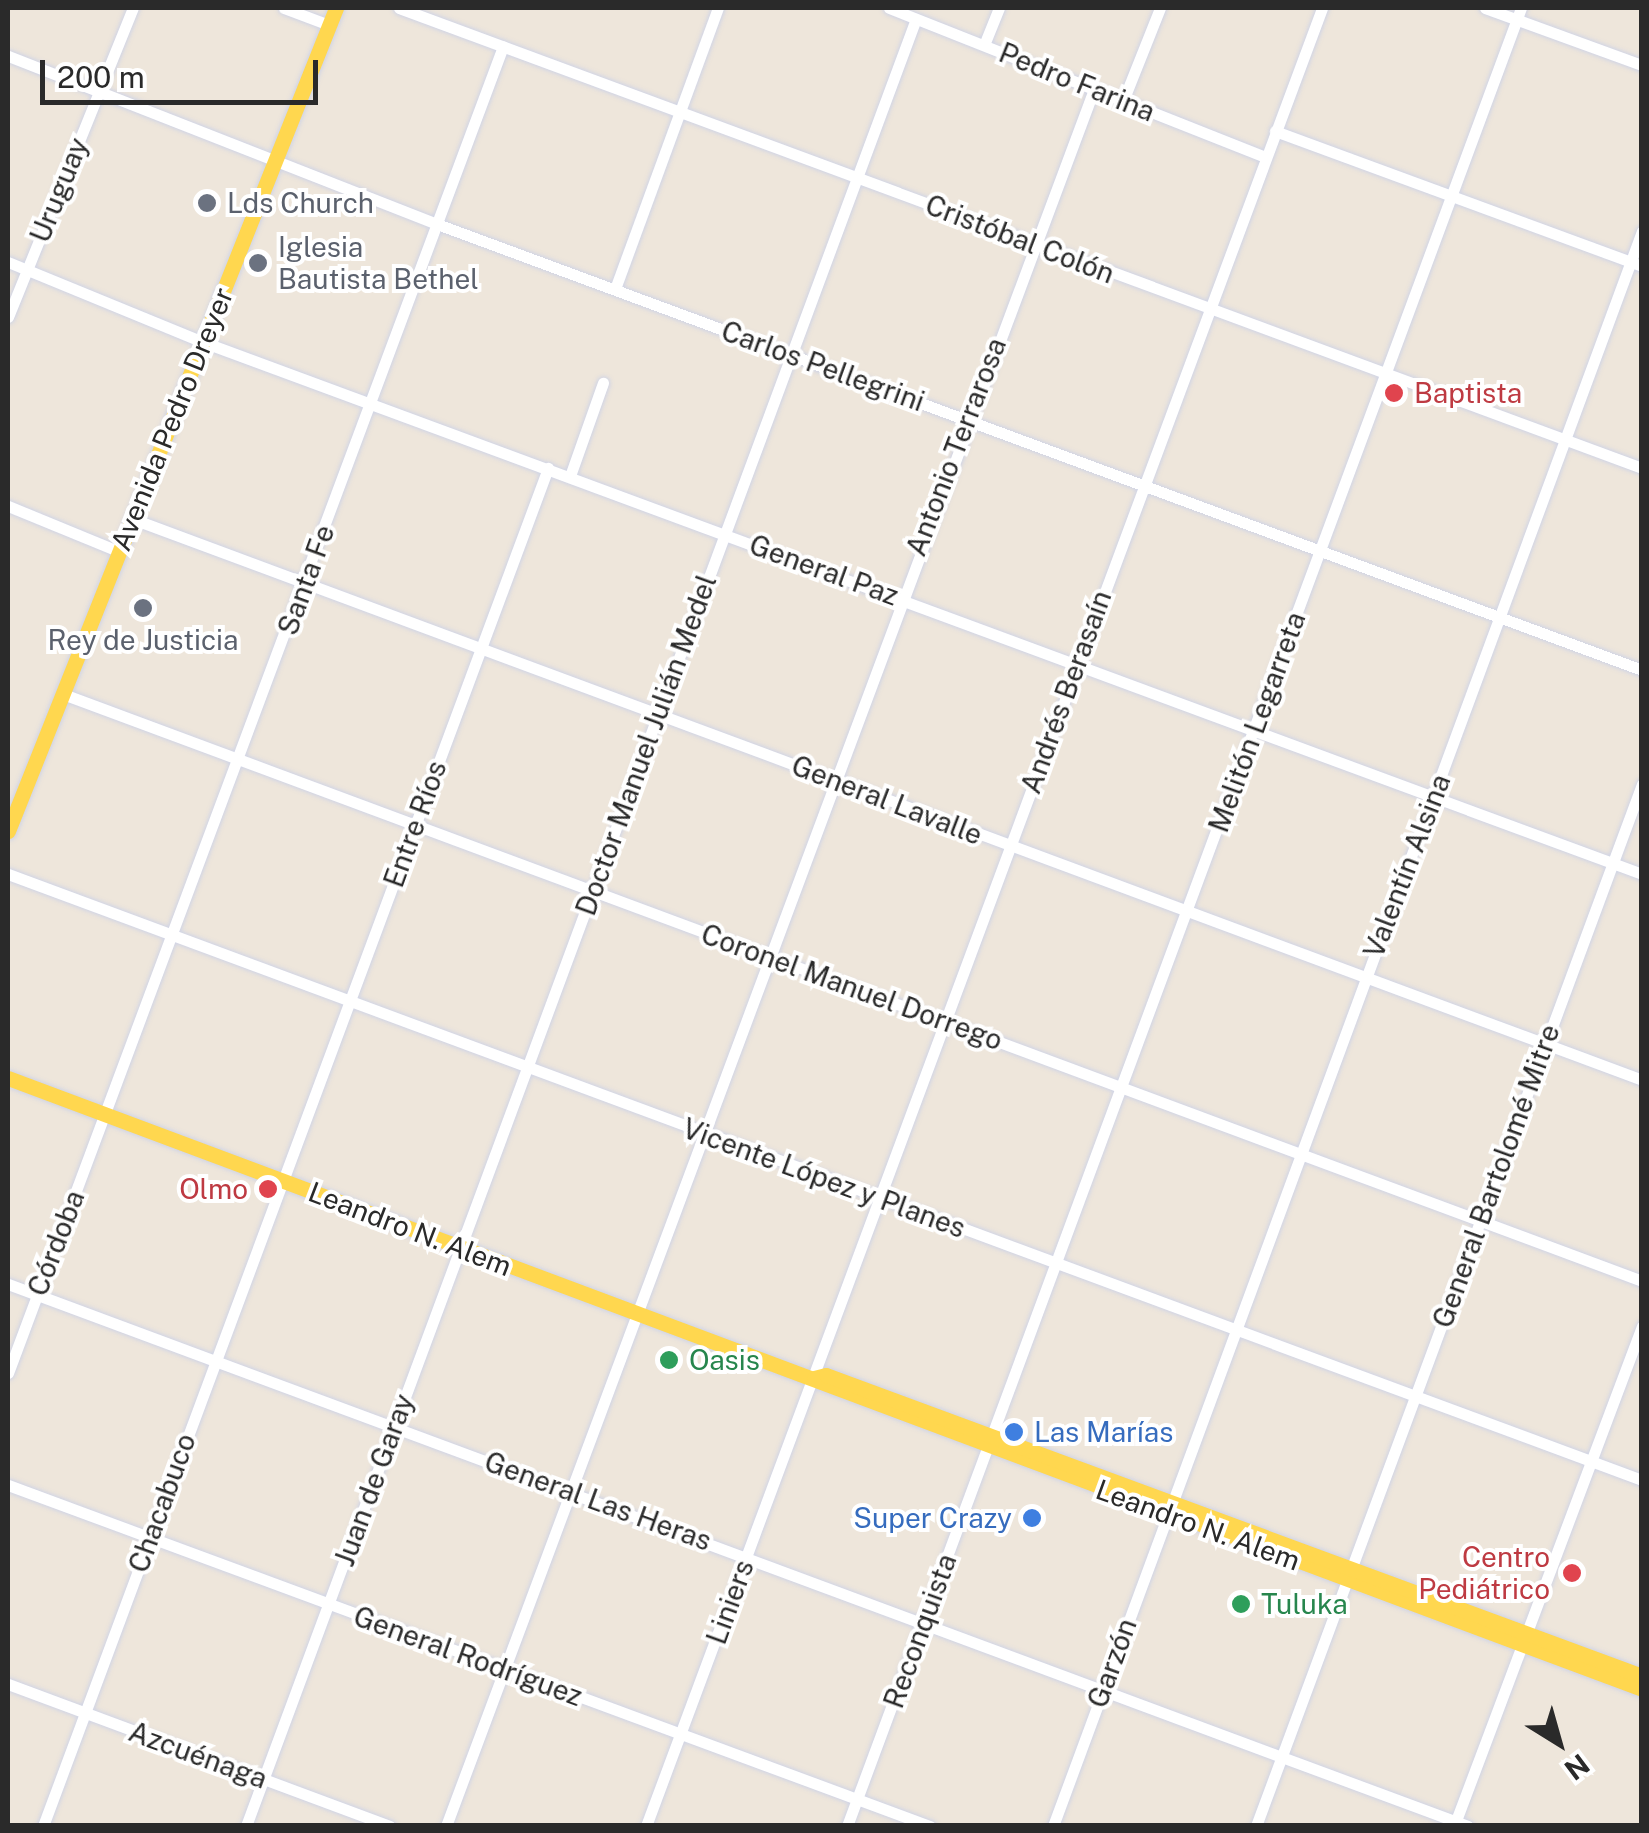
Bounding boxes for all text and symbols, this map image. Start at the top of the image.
street label: Pedro Farina [994,35,1160,129]
scale bar [45,40,322,102]
text: 200 m [57,59,145,95]
street label: Uruguay [23,133,95,247]
place label: Lds Church [227,186,374,220]
street label: Cristóbal Colón [921,188,1119,290]
marker: Lds Church [196,192,218,214]
place label: Iglesia Bautista Bethel [278,230,479,296]
marker: Iglesia Bautista Bethel [247,252,269,274]
street label: Avenida Pedro Dreyer [104,282,240,556]
street label: Carlos Pellegrini [717,314,929,418]
street label: Antonio Terrarosa [899,333,1013,561]
place label: Baptista [1414,376,1522,410]
marker: Baptista [1383,382,1405,404]
street label: Santa Fe [271,520,341,640]
street label: General Paz [745,528,903,612]
street label: Doctor Manuel Julián Medel [569,570,723,920]
street label: Andrés Berasaín [1014,586,1118,798]
marker: Rey de Justicia [132,597,154,619]
street label: Melitón Legarreta [1202,607,1312,837]
place label: Rey de Justicia [47,623,239,657]
street label: General Lavalle [787,748,987,852]
street label: Entre Ríos [377,756,453,892]
street label: Valentín Alsina [1357,769,1457,963]
street label: Coronel Manuel Dorrego [697,917,1007,1057]
street label: General Bartolomé Mitre [1425,1020,1567,1332]
street label: Vicente López y Planes [678,1111,970,1245]
place label: Olmo [179,1172,248,1206]
street label: Leandro N. Alem [304,1175,516,1283]
marker: Olmo [257,1178,279,1200]
street label: Córdoba [21,1185,91,1301]
place label: Oasis [689,1343,760,1377]
marker: Oasis [658,1349,680,1371]
street label: Juan de Garay [327,1389,421,1571]
place label: Las Marías [1034,1415,1173,1449]
marker: Las Marías [1003,1421,1025,1443]
street label: Chacabuco [121,1429,203,1577]
street label: General Las Heras [480,1444,716,1558]
street label: Leandro N. Alem [1091,1472,1305,1578]
place label: Super Crazy [853,1501,1012,1535]
marker: Super Crazy [1021,1507,1043,1529]
place label: Centro Pediátrico [1418,1540,1550,1606]
street label: Reconquista [877,1549,963,1713]
street label: Liniers [699,1555,761,1649]
marker: Centro Pediátrico [1559,1560,1585,1586]
place label: Tuluka [1261,1587,1348,1621]
marker: Tuluka [1230,1593,1252,1615]
street label: General Rodríguez [349,1599,587,1713]
street label: Garzón [1080,1614,1144,1712]
north arrow [1509,1693,1609,1793]
street label: Azcuénaga [124,1714,272,1796]
text: N [1559,1748,1596,1787]

